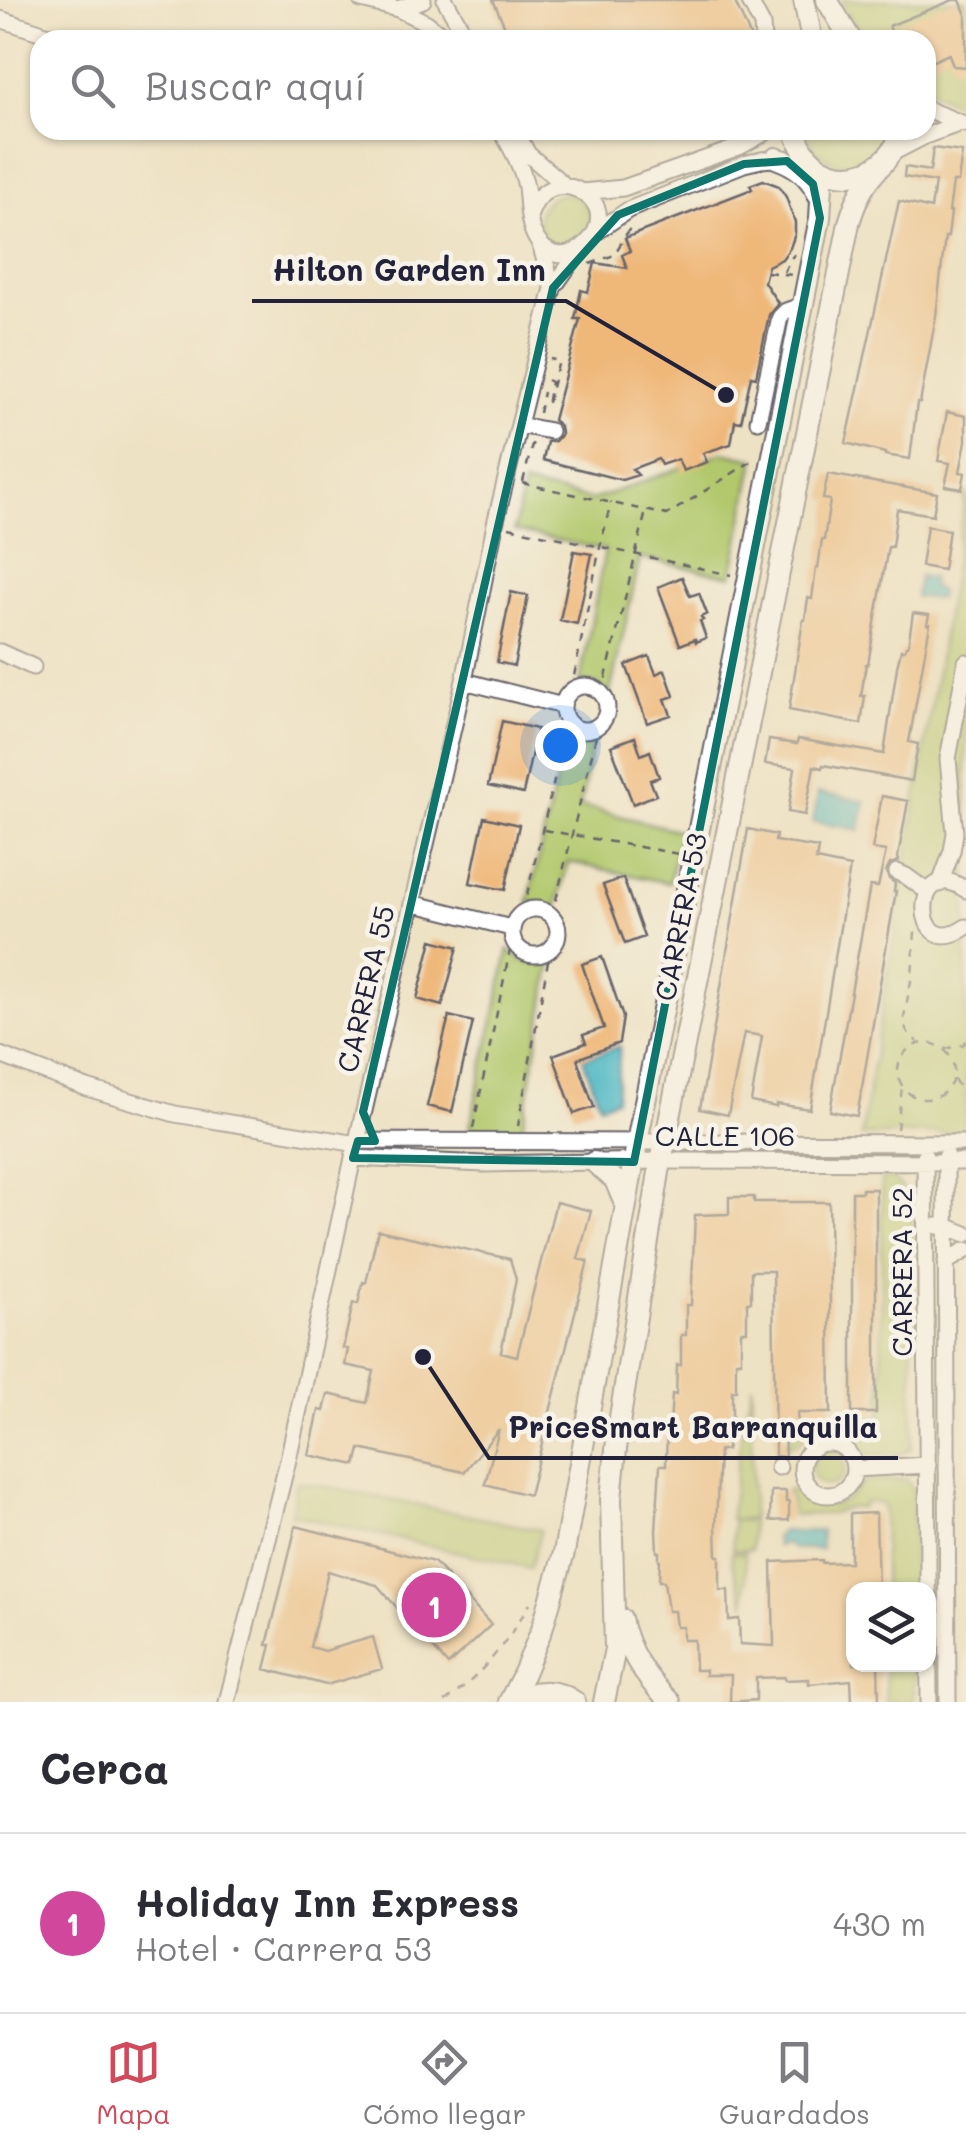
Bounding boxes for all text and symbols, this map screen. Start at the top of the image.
search box [30,30,936,140]
icon: search [65,58,120,113]
text: Buscar aquí [145,60,366,110]
callout: Hilton Garden Inn [252,241,566,301]
text: Hilton Garden Inn [272,249,546,289]
your location [535,720,586,771]
street label: CARRERA 53 [646,830,714,1004]
street label: CARRERA 55 [328,902,402,1076]
street label: CALLE 106 [655,1117,795,1153]
street label: CARRERA 52 [883,1187,919,1357]
callout: PriceSmart Barranquilla [489,1398,898,1458]
text: PriceSmart Barranquilla [508,1406,878,1446]
pin: 1 [402,1568,466,1642]
map controls [846,1582,936,1672]
button: layers [846,1582,936,1672]
text: Cerca [40,1740,169,1795]
text: Holiday Inn Express [135,1877,519,1927]
text: 1 [65,1902,80,1944]
text: 430 m [833,1902,926,1944]
text: Hotel · Carrera 53 [135,1927,432,1969]
tab: Mapa [96,2035,171,2131]
tab: Cómo llegar [363,2035,527,2131]
tab: Guardados [719,2035,870,2131]

